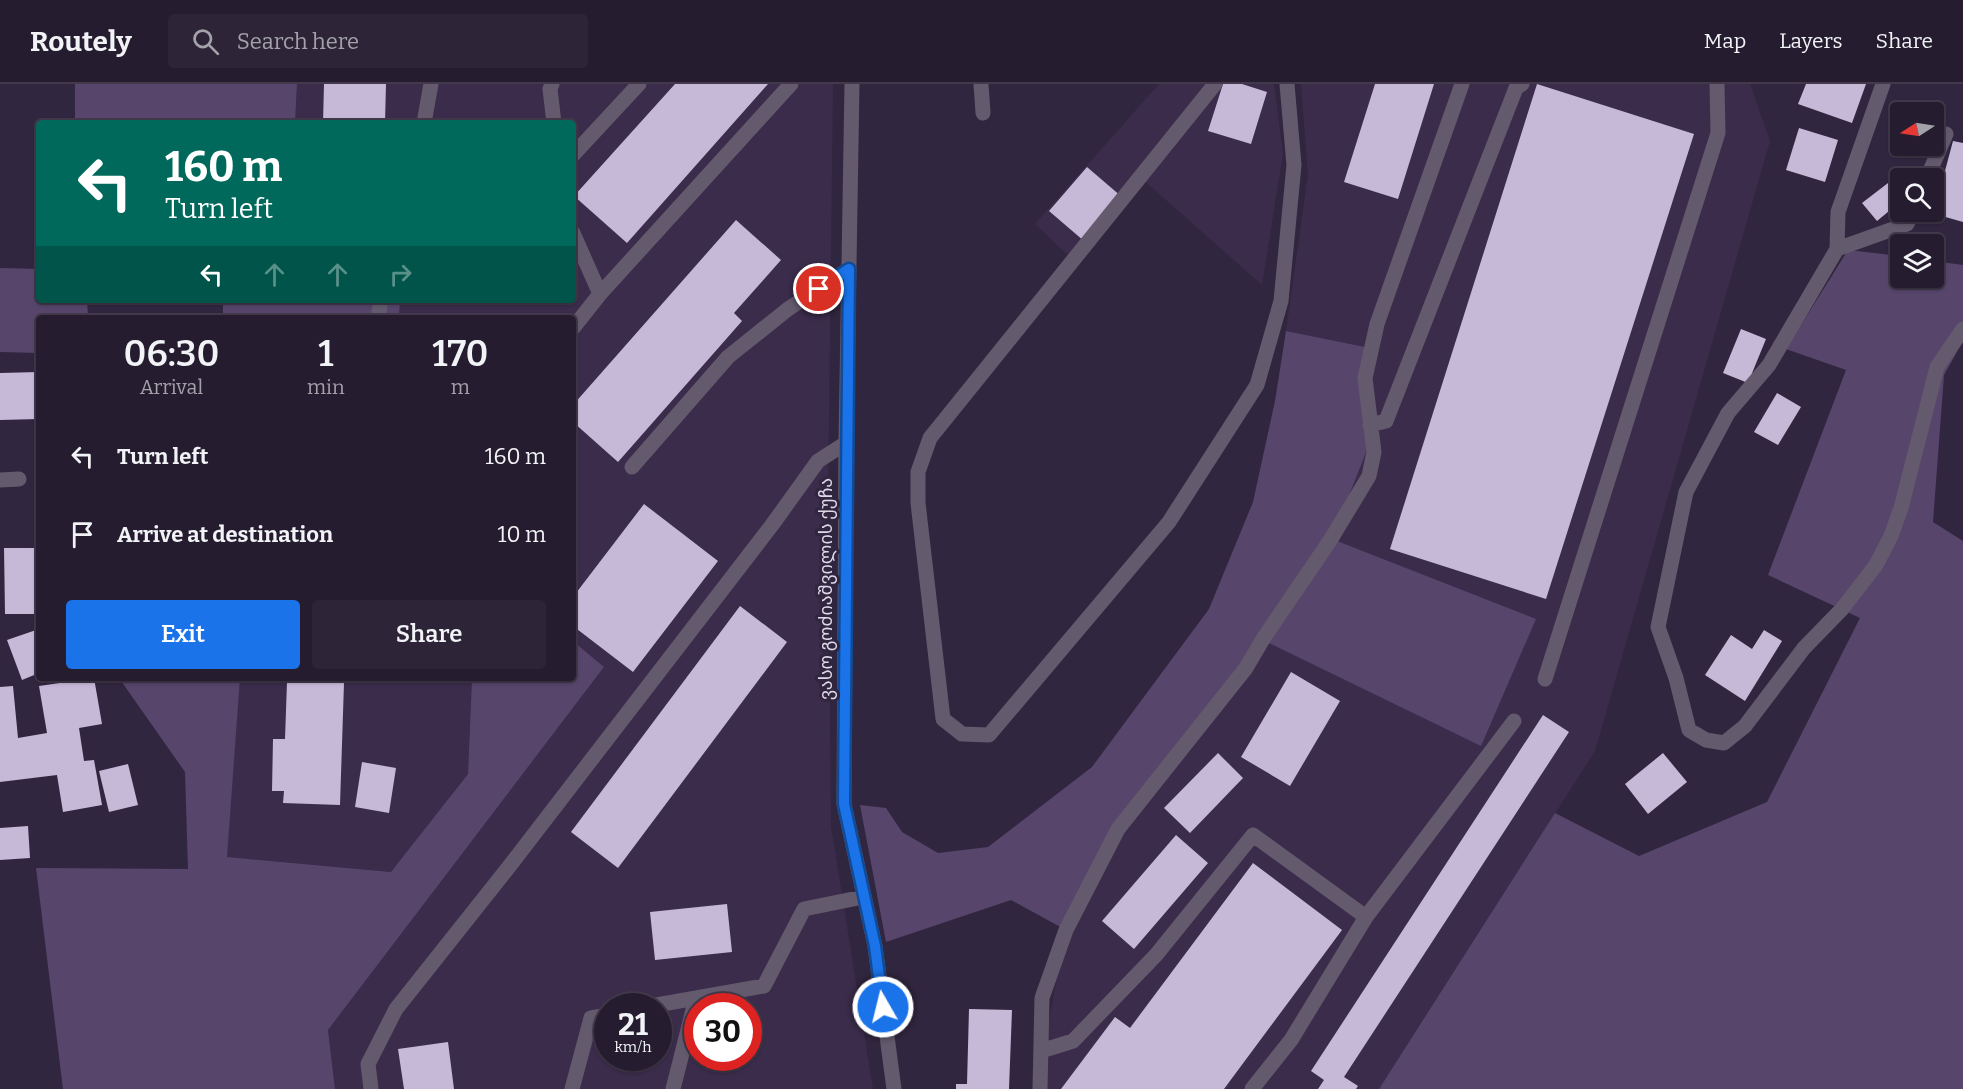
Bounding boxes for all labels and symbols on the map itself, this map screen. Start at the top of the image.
north arrow [1890,102,1944,156]
pin [793,263,844,314]
street label: ვასო გოძიაშვილის ქუჩა [815,478,837,700]
position arrow [851,975,915,1039]
speed limit sign: 30 [684,993,762,1071]

